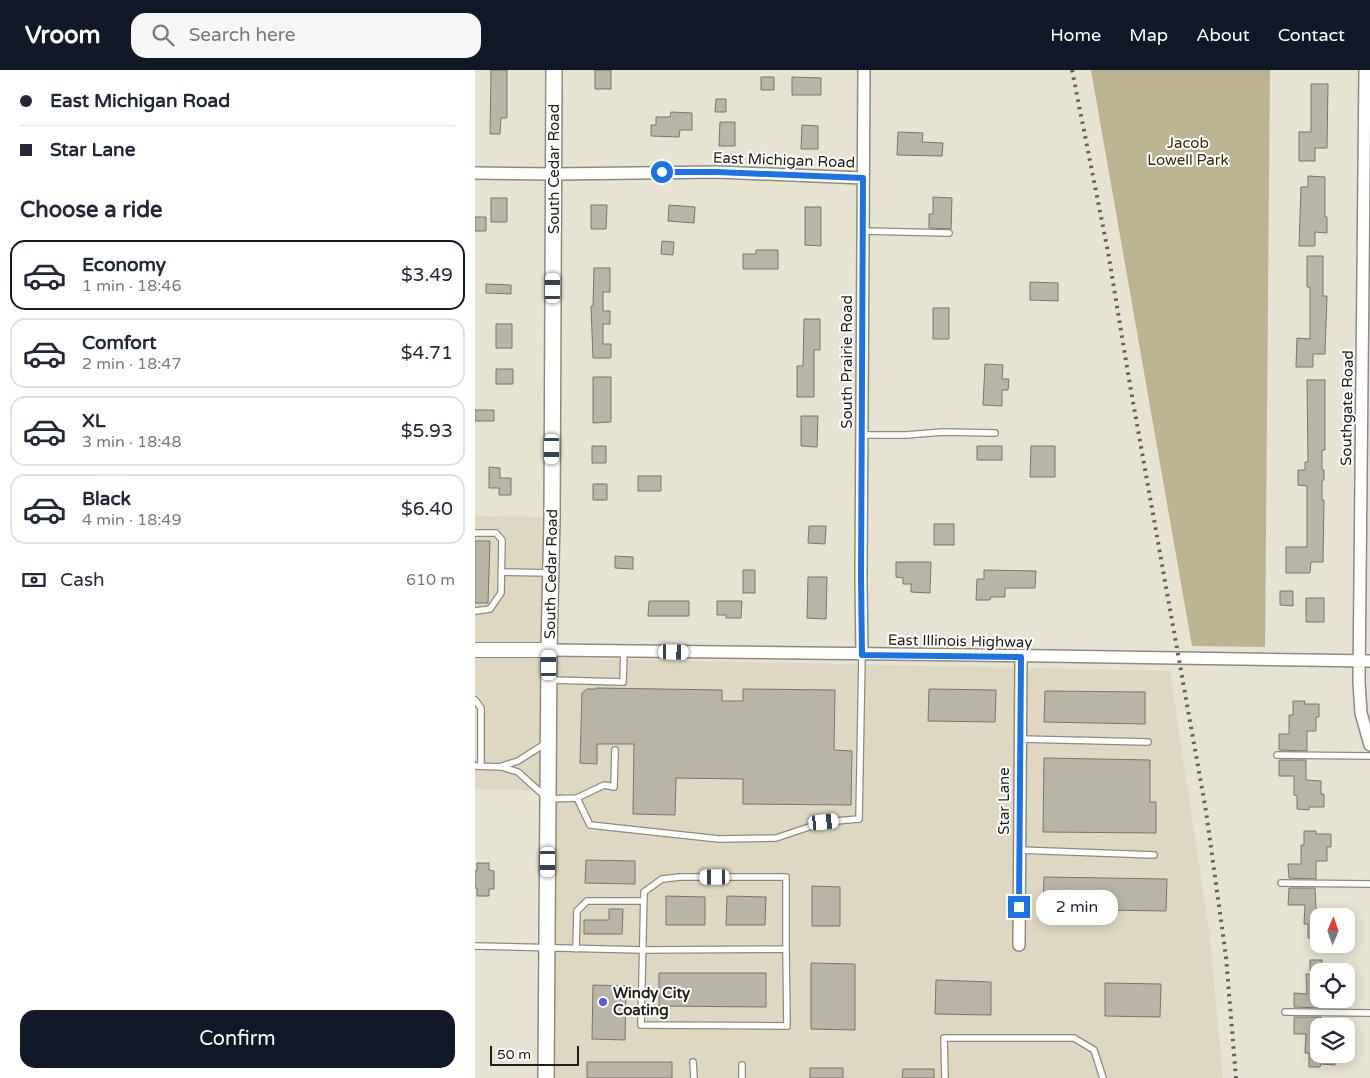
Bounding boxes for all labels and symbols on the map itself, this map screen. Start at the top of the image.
street label: South Cedar Road [545,104,563,234]
park label: Jacob Lowell Park [1147,134,1229,169]
street label: East Michigan Road [713,149,855,171]
route start [651,161,673,183]
car [545,273,560,303]
street label: South Prairie Road [838,295,856,429]
street label: Southgate Road [1337,350,1357,466]
car [544,434,559,464]
street label: South Cedar Road [541,509,561,639]
street label: East Illinois Highway [888,631,1032,651]
car [658,644,689,660]
car [541,650,556,680]
street label: Star Lane [995,767,1013,835]
car [808,813,839,831]
car [540,847,555,877]
car [700,870,730,885]
callout: 2 min [1037,890,1119,924]
route end [1008,896,1030,918]
north arrow [1310,908,1355,952]
place label: Windy City Coating [613,984,690,1020]
marker: Windy City Coating [597,996,609,1008]
scale bar [490,1043,579,1066]

